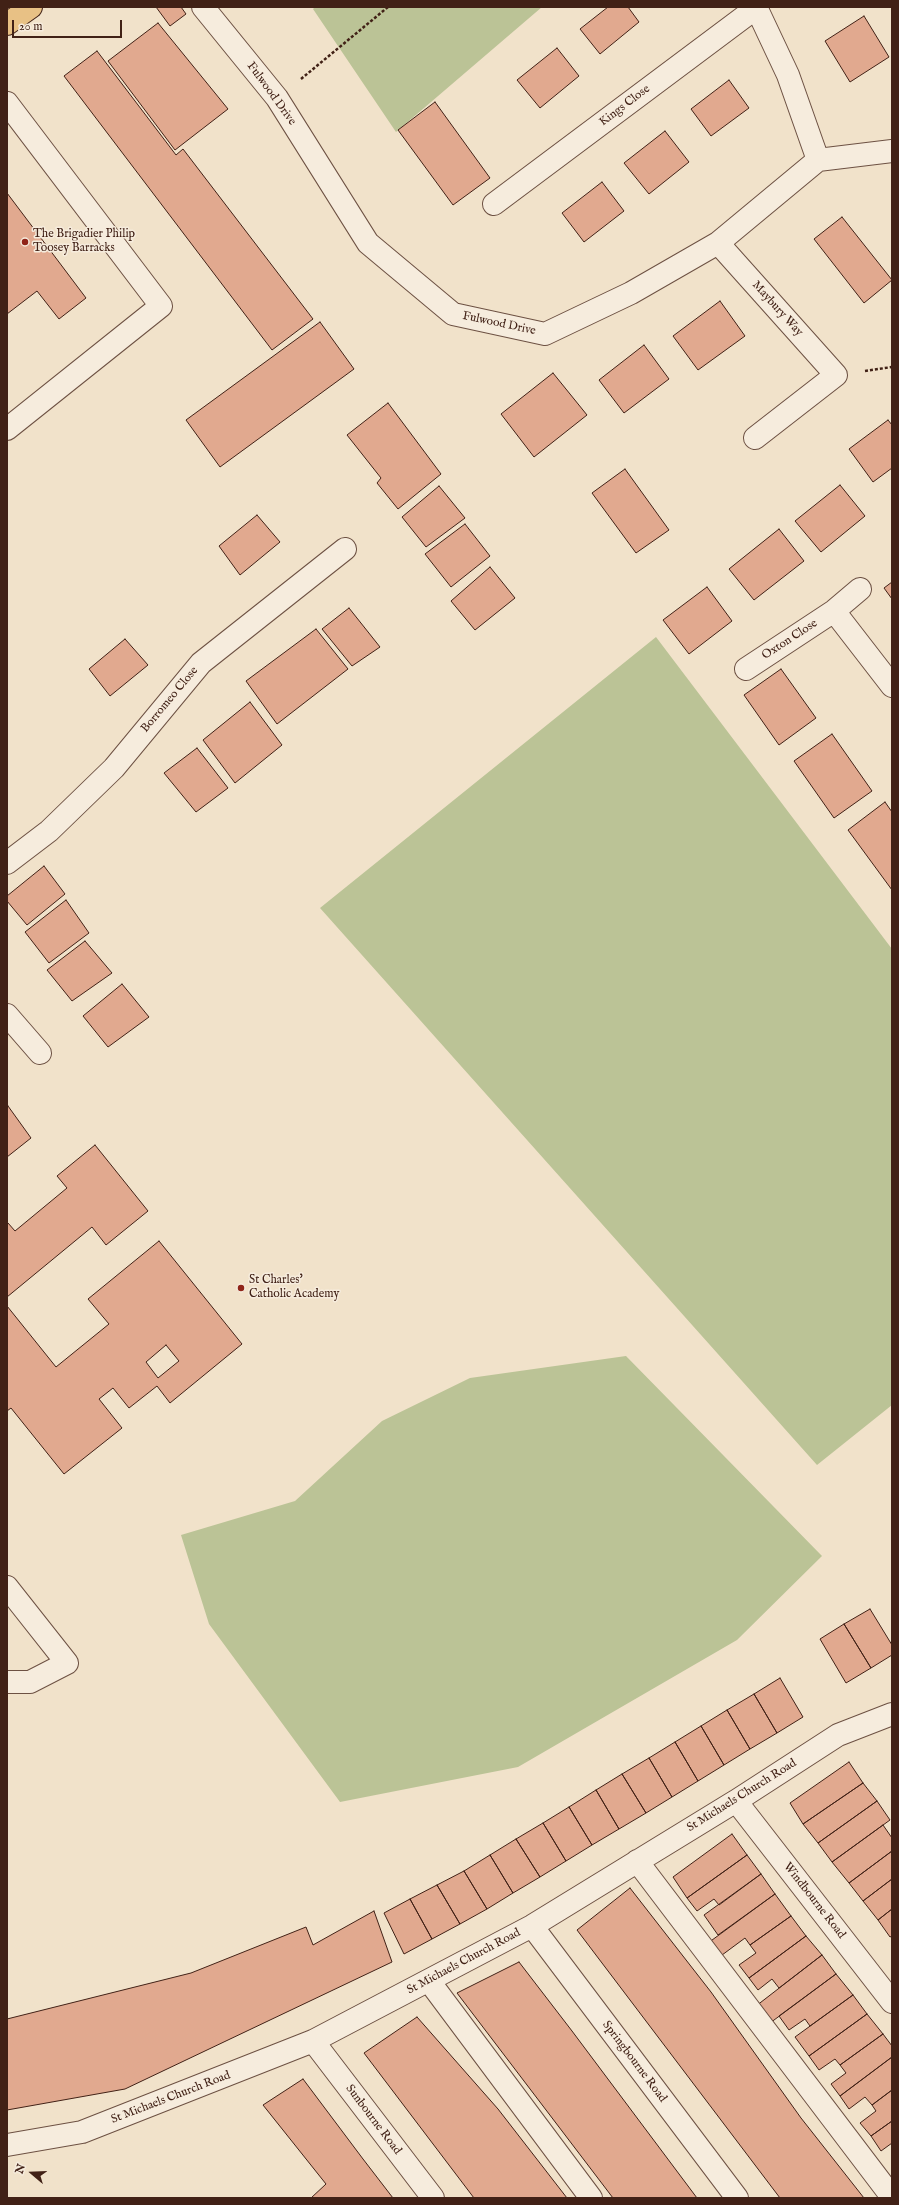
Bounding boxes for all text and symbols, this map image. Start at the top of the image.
scale bar [14,12,124,38]
text: 20 m [19,19,42,34]
street label: Fulwood Drive [243,60,299,128]
street label: Kings Close [597,82,653,130]
place label: The Brigadier Philip Toosey Barracks [33,228,135,256]
marker: The Brigadier Philip Toosey Barracks [20,237,30,247]
street label: Maybury Way [748,278,806,340]
street label: Fulwood Drive [461,309,537,339]
street label: Oxton Close [760,617,820,663]
street label: Borromeo Close [138,664,202,736]
place label: St Charles' Catholic Academy [249,1274,339,1302]
marker: St Charles' Catholic Academy [236,1283,246,1293]
street label: St Michaels Church Road [685,1756,799,1836]
street label: Windbourne Road [780,1860,848,1942]
street label: St Michaels Church Road [405,1926,523,1998]
street label: Springbourne Road [599,2018,669,2106]
street label: St Michaels Church Road [109,2069,233,2127]
street label: Sunbourne Road [342,2082,404,2158]
north arrow [12,2153,52,2193]
text: N [12,2162,29,2176]

